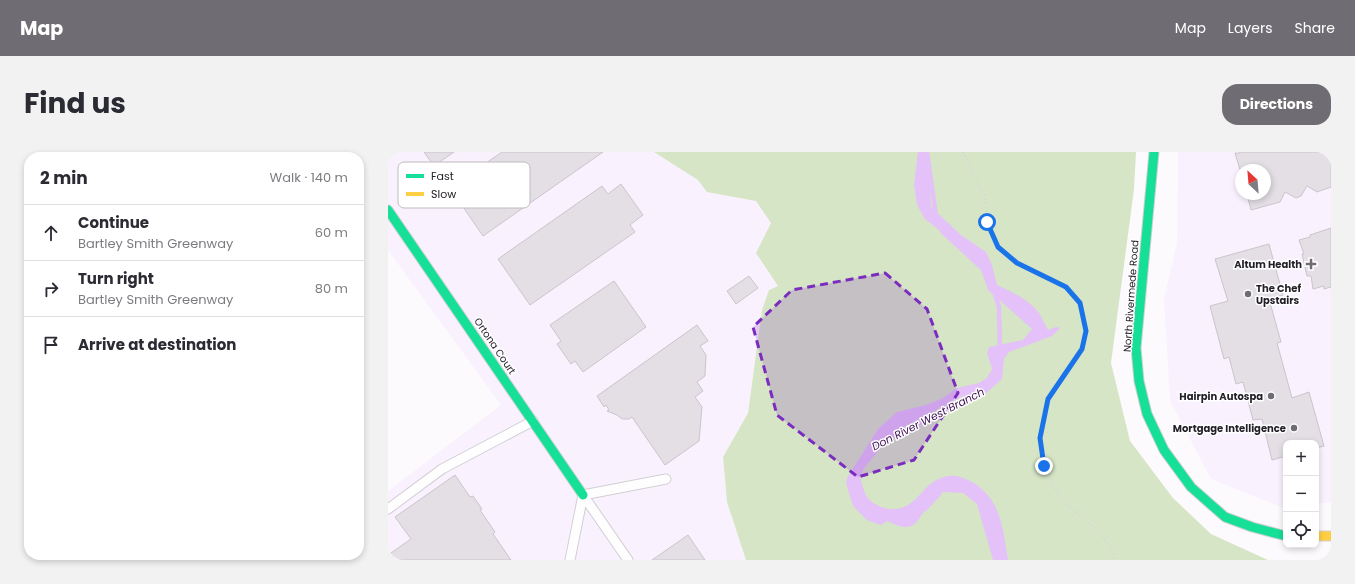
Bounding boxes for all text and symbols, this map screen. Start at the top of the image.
text: Map [20,15,63,42]
text: Map [1175,18,1206,38]
text: Layers [1228,18,1272,38]
text: Share [1294,18,1335,38]
text: Find us [24,84,126,123]
button: Directions [1222,84,1331,125]
legend [398,162,530,208]
north arrow [1235,164,1271,200]
text: 2 min [40,166,88,190]
text: Walk · 140 m [270,168,348,187]
text: Fast [431,168,454,184]
text: Slow [431,186,456,202]
text: Continue [78,212,149,233]
route start [978,213,996,231]
icon: ahead [40,222,62,244]
text: 60 m [315,223,348,242]
text: Bartley Smith Greenway [78,234,233,253]
street label: North Rivermede Road [1120,240,1142,352]
place label: Altum Health [1234,257,1302,272]
marker: Altum Health [1305,258,1317,270]
text: Turn right [78,268,154,289]
icon: right [40,278,62,300]
text: 80 m [315,279,348,298]
place label: The Chef Upstairs [1256,281,1301,308]
marker: The Chef Upstairs [1243,289,1253,299]
text: Bartley Smith Greenway [78,290,233,309]
street label: Ortona Court [471,315,520,378]
icon: arrive [40,334,62,356]
text: Arrive at destination [78,334,236,355]
water label: Don River West Branch [869,384,987,454]
place label: Hairpin Autospa [1179,389,1263,404]
marker: Hairpin Autospa [1266,391,1276,401]
place label: Mortgage Intelligence [1173,421,1286,436]
marker: Mortgage Intelligence [1289,423,1299,433]
map controls [1283,440,1319,548]
button: + [1283,440,1319,476]
route end [1035,457,1053,475]
button: − [1283,476,1319,512]
button: locate [1283,512,1319,548]

